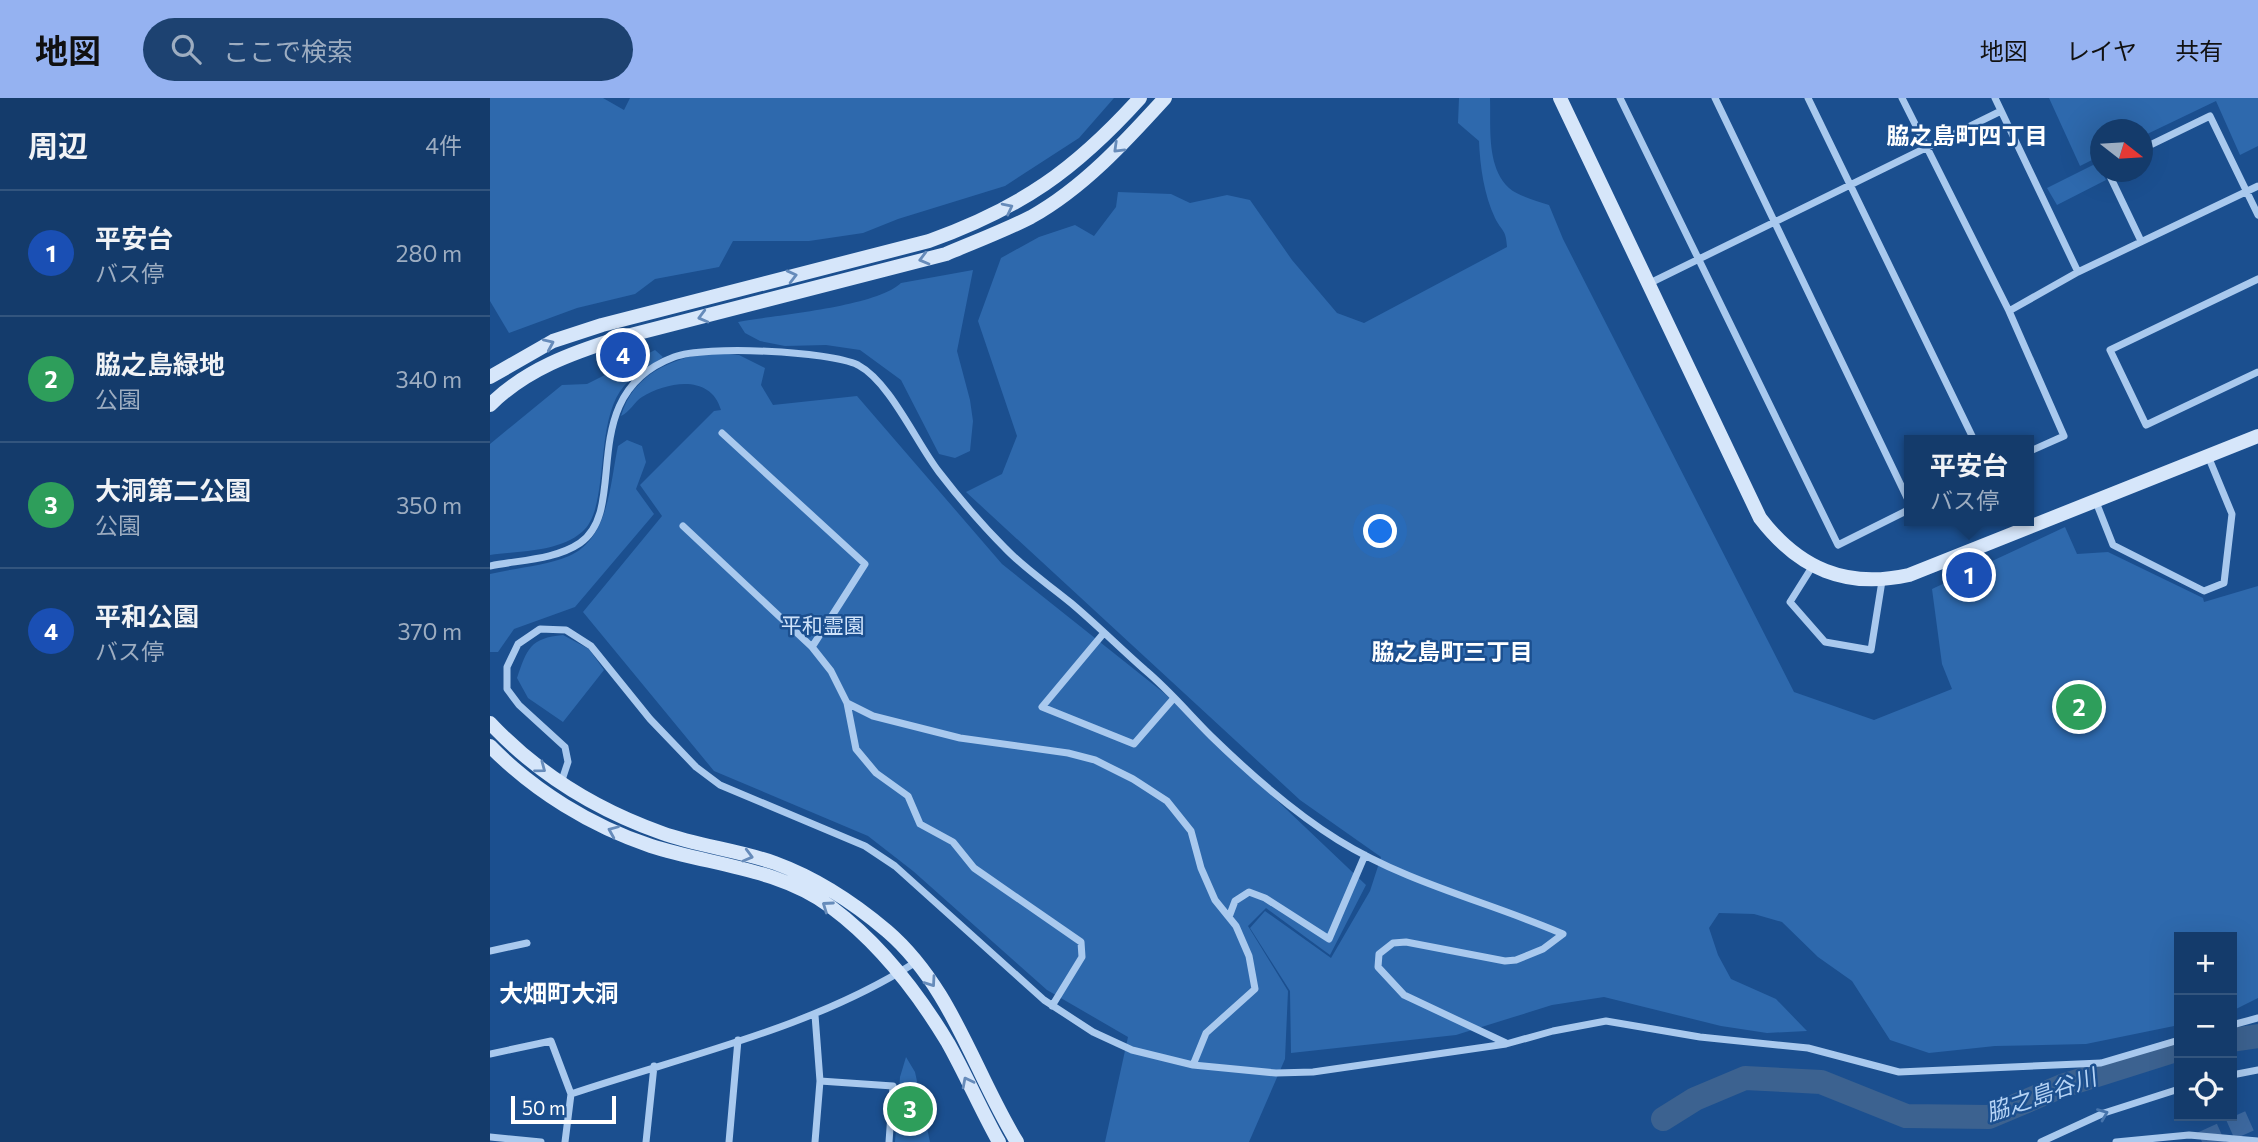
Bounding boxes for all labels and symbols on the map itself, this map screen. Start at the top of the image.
north arrow [2090,119,2153,182]
district label: 脇之島町四丁目 [1887,121,2048,149]
one-way arrow [1114,139,1127,152]
one-way arrow [1001,202,1013,216]
one-way arrow [918,251,930,265]
one-way arrow [786,270,798,284]
one-way arrow [697,308,709,323]
pin: 4 [600,329,646,381]
one-way arrow [542,338,554,352]
your location [1363,514,1397,548]
pin: 1 [1946,549,1992,601]
park label: 平和霊園 [781,612,865,637]
district label: 脇之島町三丁目 [1372,637,1533,665]
pin: 2 [2056,681,2102,733]
one-way arrow [533,760,546,772]
one-way arrow [608,825,621,839]
one-way arrow [742,848,754,862]
one-way arrow [822,902,835,914]
one-way arrow [923,974,935,987]
district label: 大畑町大洞 [499,978,619,1007]
water label: 脇之島谷川 [1982,1061,2102,1126]
one-way arrow [962,1077,976,1089]
pin: 3 [887,1083,933,1135]
scale bar [511,1093,616,1125]
one-way arrow [2096,1108,2108,1122]

